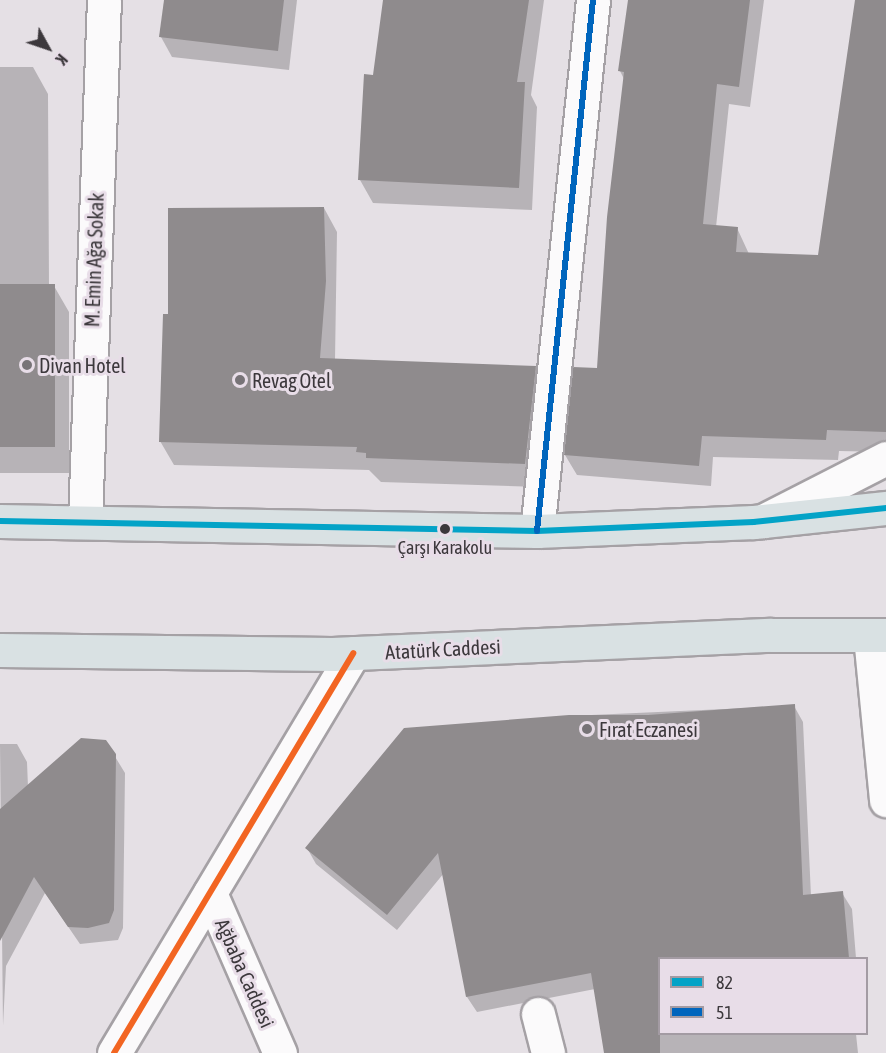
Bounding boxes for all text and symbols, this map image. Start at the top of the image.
north arrow [18,18,78,78]
text: K [52,51,71,68]
street label: M. Emin Ağa Sokak [80,192,108,328]
place label: Divan Hotel [39,353,126,377]
marker: Divan Hotel [20,358,34,372]
place label: Revag Otel [252,368,331,392]
marker: Revag Otel [233,373,247,387]
marker: Çarşı Karakolu [439,523,451,535]
place label: Çarşı Karakolu [398,537,492,559]
street label: Atatürk Caddesi [385,634,501,664]
place label: Fırat Eczanesi [599,717,698,741]
marker: Fırat Eczanesi [580,722,594,736]
street label: Ağbaba Caddesi [210,915,280,1031]
legend [658,957,868,1035]
text: 82 [716,972,733,993]
text: 51 [716,1002,733,1023]

